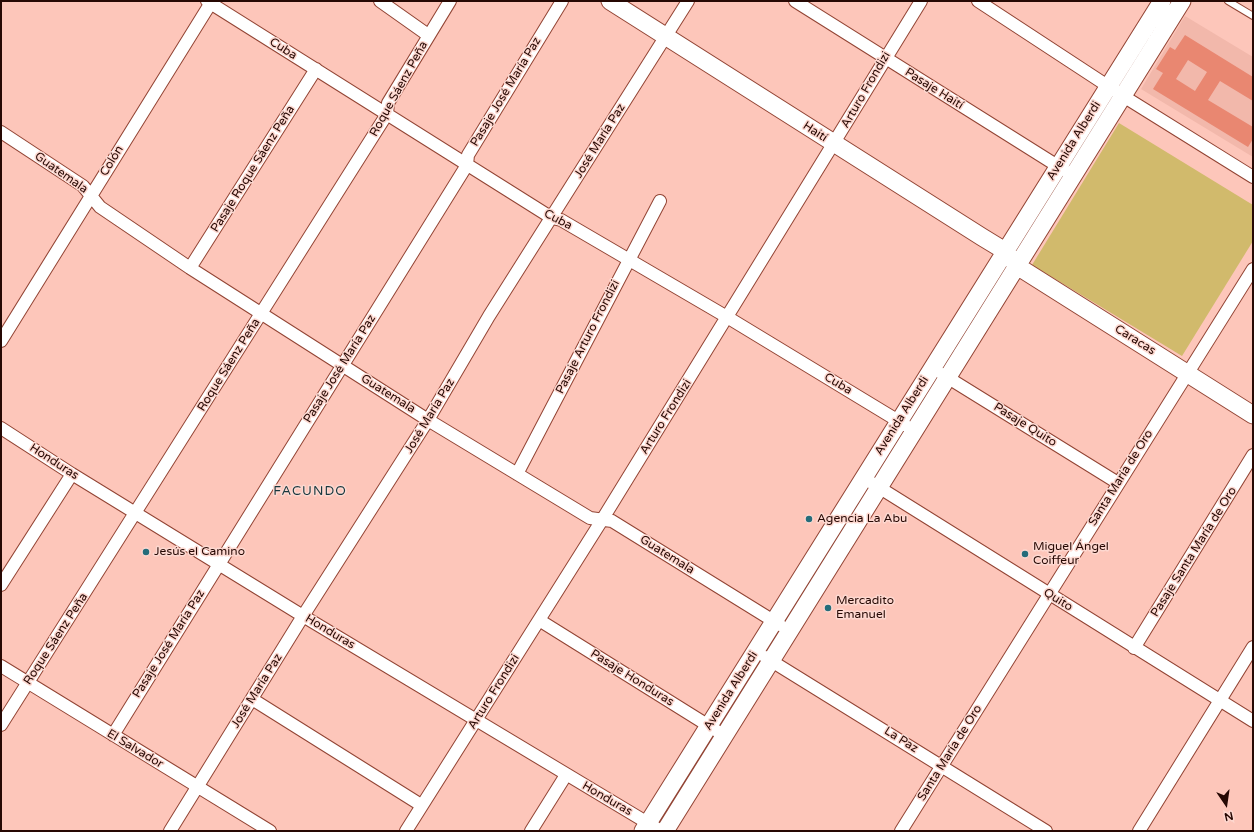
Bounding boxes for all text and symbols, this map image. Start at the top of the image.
street label: Cuba [267,35,299,63]
street label: Pasaje José María Paz [468,35,544,149]
street label: Roque Sáenz Peña [367,39,431,139]
street label: Arturo Frondizi [838,49,894,131]
street label: Pasaje Haití [902,65,966,113]
street label: Avenida Alberdi [1044,99,1104,183]
street label: José María Paz [571,101,629,181]
street label: Pasaje Roque Sáenz Peña [208,103,298,235]
street label: Haití [800,119,830,145]
street label: Colón [97,143,127,179]
street label: Guatemala [32,149,90,197]
street label: Cuba [541,207,575,233]
street label: Pasaje Arturo Frondizi [553,278,623,396]
street label: Pasaje José María Paz [301,312,379,426]
street label: Roque Sáenz Peña [195,316,263,414]
street label: Caracas [1112,322,1158,358]
street label: Cuba [822,370,854,398]
street label: Guatemala [358,372,418,416]
street label: Avenida Alberdi [872,374,932,458]
street label: José María Paz [402,376,458,456]
street label: Arturo Frondizi [637,377,695,457]
street label: Pasaje Quito [991,400,1059,450]
street label: Santa María de Oro [1086,427,1156,529]
street label: Honduras [27,441,81,483]
district label: FACUNDO [273,484,347,500]
street label: Pasaje Santa María de Oro [1148,484,1240,620]
place label: Agencia La Abu [817,512,907,526]
marker: Agencia La Abu [804,514,814,524]
street label: Guatemala [637,533,697,577]
place label: Miguel Ángel Coiffeur [1033,540,1109,568]
place label: Jesús el Camino [154,545,245,559]
marker: Jesús el Camino [141,547,151,557]
marker: Miguel Ángel Coiffeur [1020,549,1030,559]
street label: Quito [1041,585,1075,615]
street label: Pasaje José María Paz [130,587,208,701]
street label: Roque Sáenz Peña [21,590,91,688]
place label: Mercadito Emanuel [836,594,894,622]
marker: Mercadito Emanuel [823,603,833,613]
street label: Honduras [303,612,357,652]
street label: Pasaje Honduras [588,647,676,709]
street label: Avenida Alberdi [701,649,761,733]
street label: José María Paz [228,651,286,731]
street label: Arturo Frondizi [465,652,523,732]
street label: Santa María de Oro [915,702,985,804]
street label: La Paz [881,724,921,756]
street label: El Salvador [104,727,166,771]
street label: Honduras [579,779,635,819]
north arrow [1206,784,1246,824]
text: N [1223,809,1235,824]

